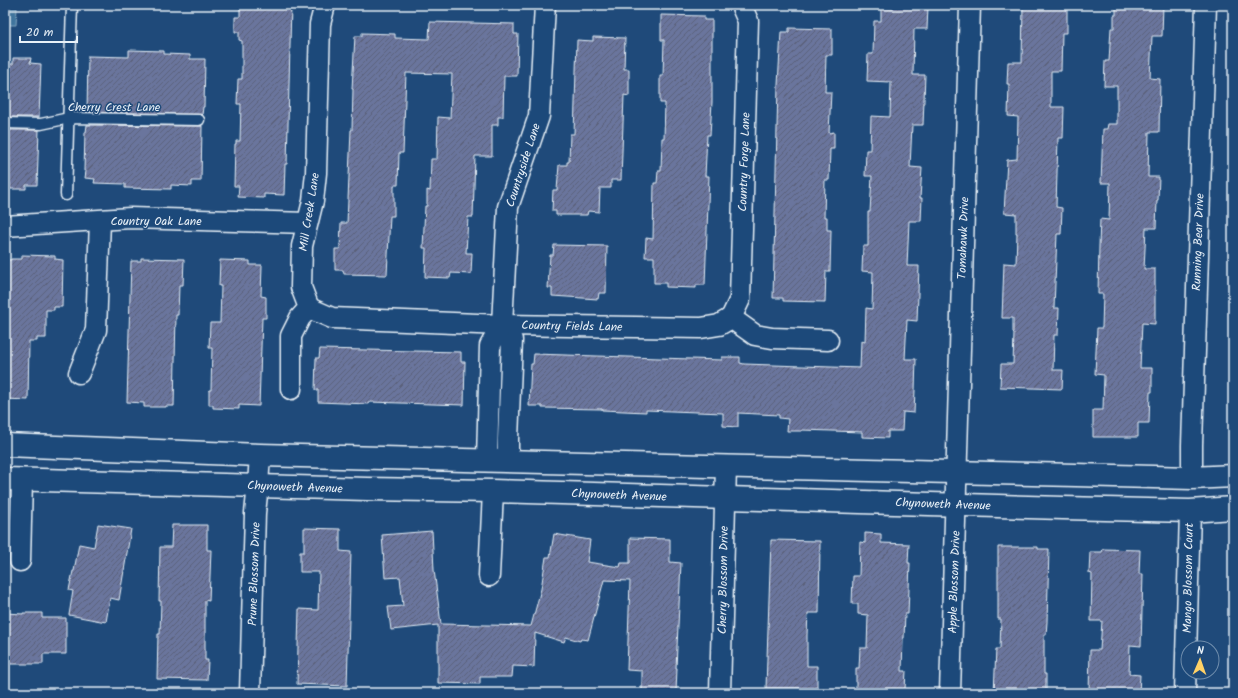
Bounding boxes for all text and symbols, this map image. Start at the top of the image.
scale bar [20,18,77,44]
text: 20 m [26,23,54,42]
street label: Cherry Crest Lane [68,98,161,117]
street label: Country Forge Lane [733,111,756,212]
street label: Countryside Lane [501,120,546,210]
street label: Mill Creek Lane [294,171,325,253]
street label: Running Bear Drive [1187,192,1210,291]
street label: Tomahawk Drive [953,196,974,280]
street label: Country Oak Lane [110,212,202,231]
street label: Country Fields Lane [521,316,623,337]
street label: Chynoweth Avenue [247,476,344,499]
street label: Chynoweth Avenue [571,484,668,507]
street label: Chynoweth Avenue [895,493,992,516]
street label: Prune Blossom Drive [243,521,266,626]
street label: Mango Blossom Court [1178,522,1199,633]
street label: Cherry Blossom Drive [713,525,734,634]
street label: Apple Blossom Drive [943,530,966,634]
north arrow [1180,640,1220,680]
text: N [1197,642,1204,660]

